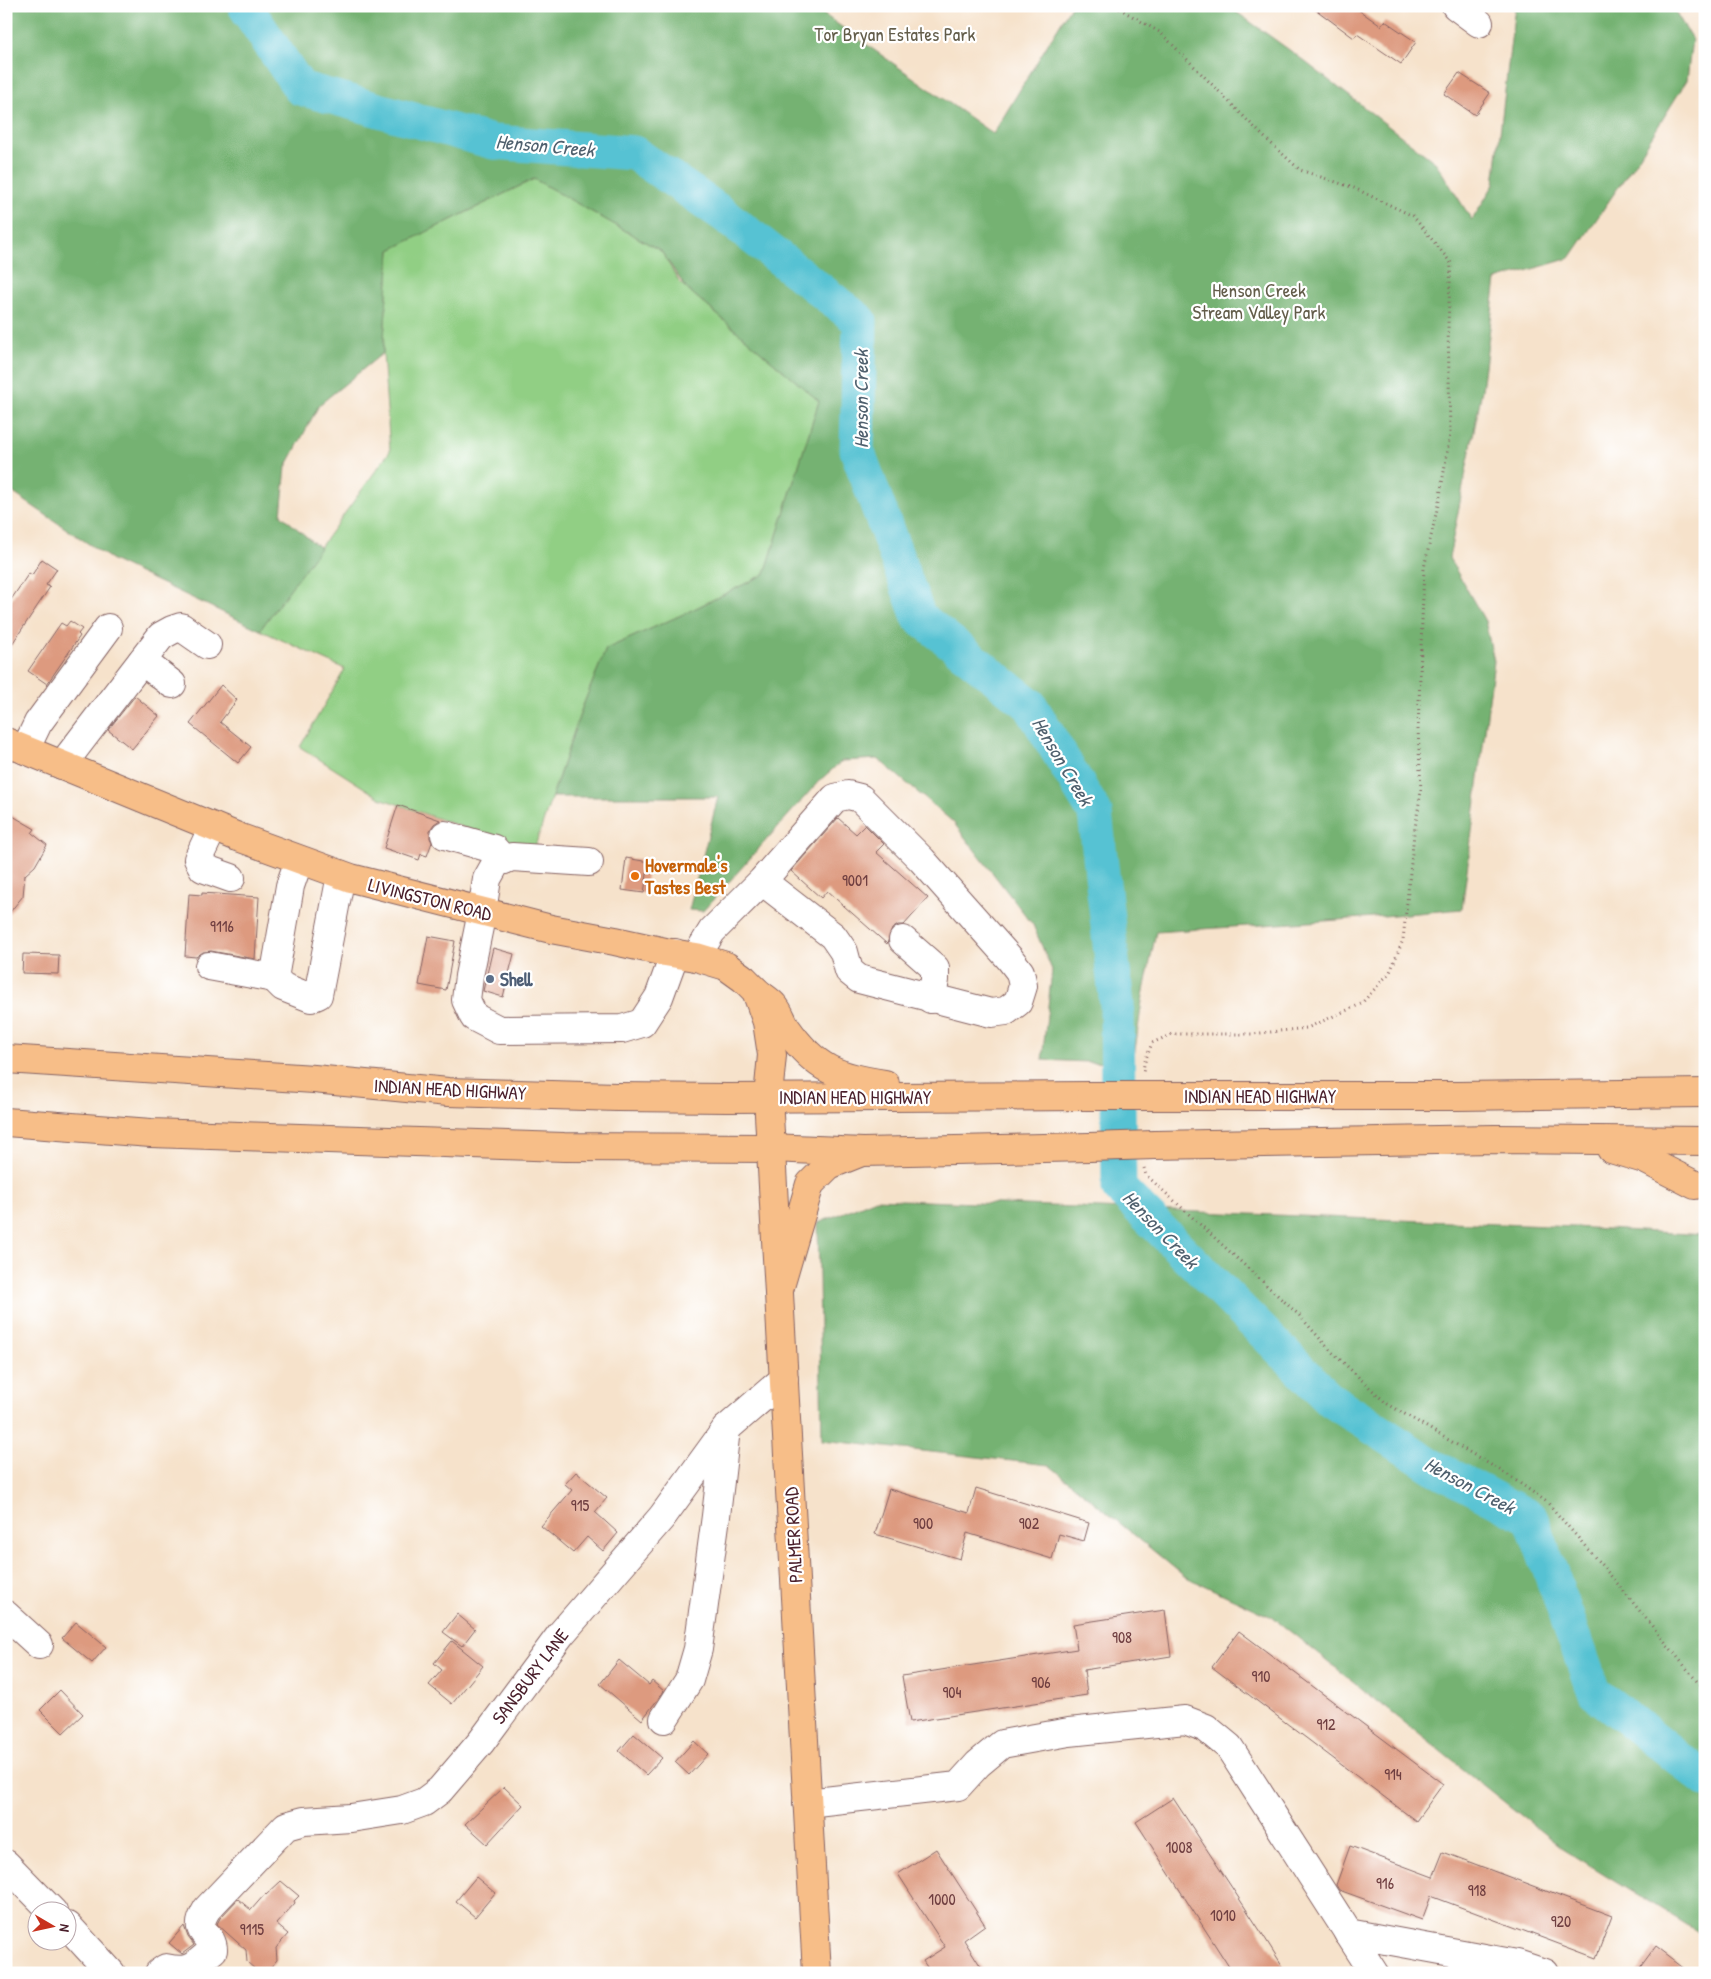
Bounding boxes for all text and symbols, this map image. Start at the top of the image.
park label: Tor Bryan Estates Park [815,21,976,47]
water label: Henson Creek [495,127,597,163]
park label: Henson Creek Stream Valley Park [1193,277,1326,325]
water label: Henson Creek [847,348,874,448]
water label: Henson Creek [1026,712,1101,812]
place label: Hovermale's Tastes Best [644,852,728,900]
house number: 9001 [842,869,868,891]
marker: Hovermale's Tastes Best [629,870,641,882]
street label: LIVINGSTON ROAD [366,871,494,927]
house number: 9116 [210,915,234,937]
place label: Shell [500,966,533,992]
marker: Shell [484,973,496,985]
street label: INDIAN HEAD HIGHWAY [373,1072,527,1106]
street label: INDIAN HEAD HIGHWAY [1184,1083,1337,1109]
street label: INDIAN HEAD HIGHWAY [779,1084,932,1110]
water label: Henson Creek [1117,1184,1206,1275]
water label: Henson Creek [1420,1450,1521,1521]
street label: PALMER ROAD [778,1487,808,1583]
house number: 915 [571,1494,589,1516]
house number: 900 [913,1512,933,1534]
house number: 902 [1019,1512,1040,1534]
street label: SANSBURY LANE [486,1623,575,1729]
house number: 908 [1112,1626,1132,1648]
house number: 910 [1252,1665,1270,1687]
house number: 906 [1031,1671,1051,1693]
house number: 904 [942,1681,962,1703]
house number: 912 [1316,1713,1336,1735]
house number: 914 [1384,1763,1402,1785]
house number: 1008 [1165,1836,1193,1858]
house number: 916 [1376,1872,1394,1894]
house number: 918 [1468,1879,1486,1901]
house number: 1000 [928,1888,956,1910]
north arrow [28,1902,78,1952]
house number: 1010 [1210,1904,1236,1926]
house number: 920 [1551,1910,1571,1932]
house number: 9115 [240,1918,264,1940]
text: N [55,1923,75,1934]

